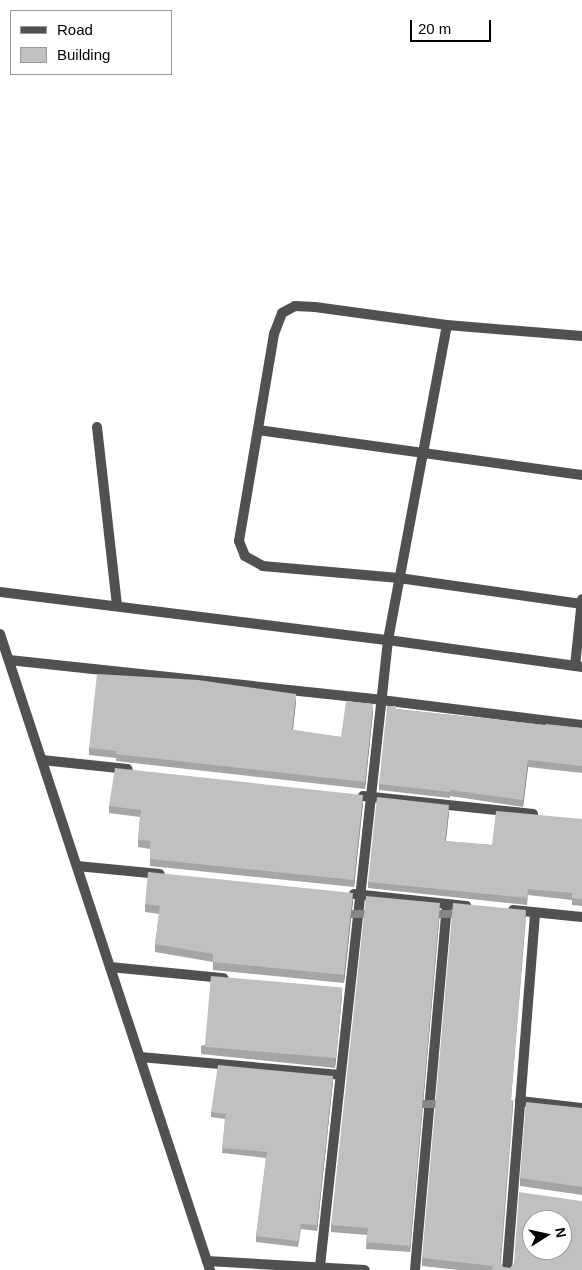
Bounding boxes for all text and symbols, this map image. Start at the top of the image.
legend [10,10,172,75]
scale bar [412,10,493,42]
text: 20 m [418,20,451,37]
text: Road [57,21,93,38]
text: Building [57,46,110,63]
north arrow [522,1210,572,1260]
text: N [552,1226,570,1239]

